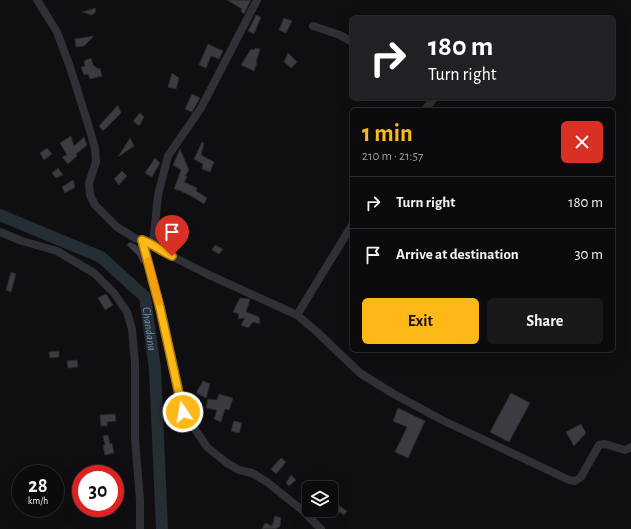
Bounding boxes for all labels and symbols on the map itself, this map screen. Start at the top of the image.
pin [155,215,189,256]
water label: Chandana [140,306,158,351]
position arrow [162,391,204,433]
speed limit sign: 30 [72,465,124,517]

